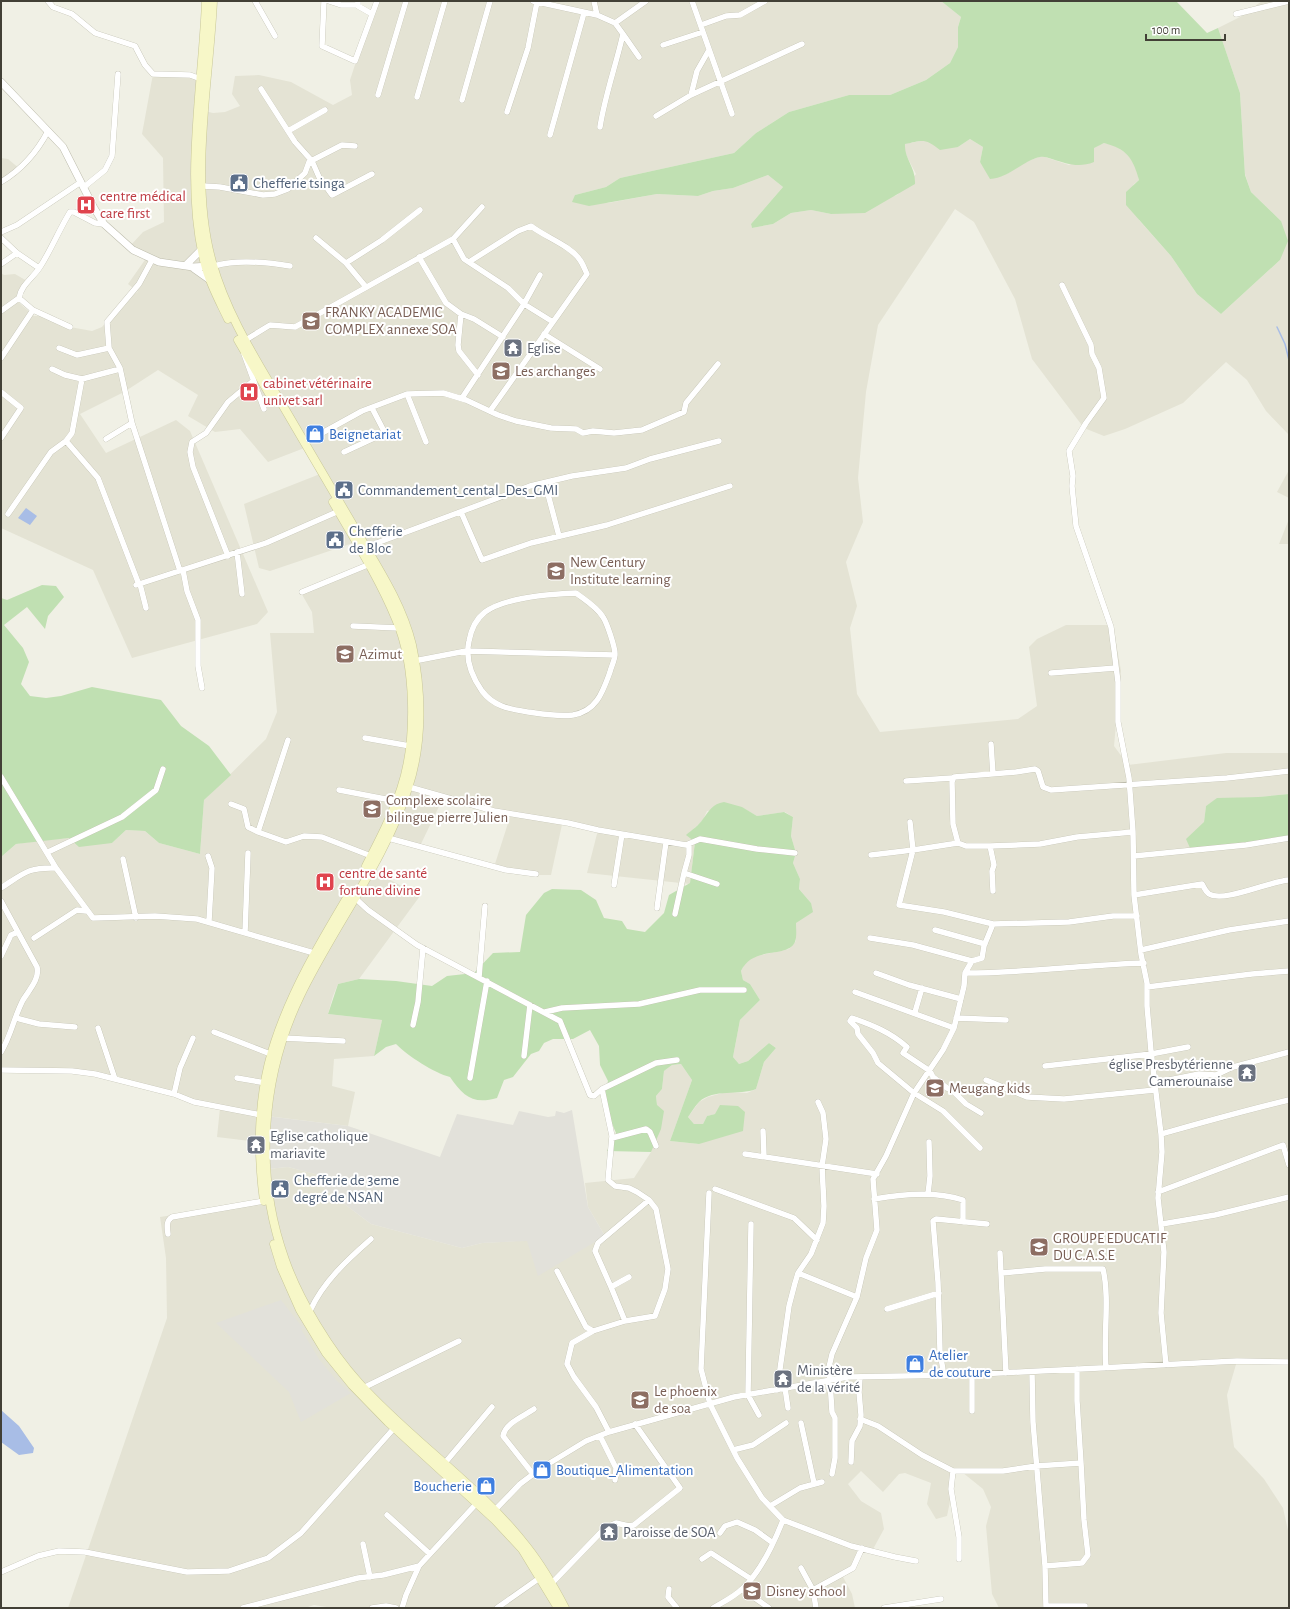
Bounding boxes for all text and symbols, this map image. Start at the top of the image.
scale bar [1146,16,1225,42]
text: 100 m [1152,24,1180,36]
public building icon: Chefferie tsinga [228,172,250,194]
place label: Chefferie tsinga [253,176,345,191]
place label: centre médical care first [100,189,186,221]
hospital icon: centre médical care first [75,194,97,216]
place label: FRANKY ACADEMIC COMPLEX annexe SOA [325,305,457,337]
school or university icon: FRANKY ACADEMIC COMPLEX annexe SOA [300,310,322,332]
temple icon: Eglise [502,337,524,359]
place label: Eglise [527,341,561,356]
school or university icon: Les archanges [490,360,512,382]
place label: Les archanges [515,364,595,379]
place label: cabinet vétérinaire univet sarl [263,376,372,408]
hospital icon: cabinet vétérinaire univet sarl [238,381,260,403]
shop icon: Beignetariat [304,423,326,445]
place label: Beignetariat [329,427,401,442]
public building icon: Commandement_cental_Des_GMI [333,479,355,501]
place label: Commandement_cental_Des_GMI [358,483,558,498]
place label: Chefferie de Bloc [349,524,403,556]
public building icon: Chefferie de Bloc [324,529,346,551]
place label: New Century Institute learning [570,555,671,587]
school or university icon: New Century Institute learning [545,560,567,582]
school or university icon: Azimut [334,643,356,665]
place label: Azimut [359,647,402,662]
place label: Complexe scolaire bilingue pierre Julien [386,793,508,825]
school or university icon: Complexe scolaire bilingue pierre Julien [361,798,383,820]
place label: centre de santé fortune divine [339,866,427,898]
hospital icon: centre de santé fortune divine [314,871,336,893]
place label: église Presbytérienne Camerounaise [1109,1057,1233,1089]
temple icon: église Presbytérienne Camerounaise [1236,1062,1258,1084]
school or university icon: Meugang kids [924,1077,946,1099]
place label: Meugang kids [949,1081,1030,1096]
place label: Eglise catholique mariavite [270,1129,368,1161]
temple icon: Eglise catholique mariavite [245,1134,267,1156]
place label: Chefferie de 3eme degré de NSAN [294,1173,399,1205]
public building icon: Chefferie de 3eme degré de NSAN [269,1178,291,1200]
place label: GROUPE EDUCATIF DU C.A.S.E [1053,1231,1167,1263]
school or university icon: GROUPE EDUCATIF DU C.A.S.E [1028,1236,1050,1258]
place label: Atelier de couture [929,1348,991,1380]
shop icon: Atelier de couture [904,1353,926,1375]
place label: Ministère de la vérité [797,1363,860,1395]
temple icon: Ministère de la vérité [772,1368,794,1390]
place label: Le phoenix de soa [654,1384,718,1416]
school or university icon: Le phoenix de soa [629,1389,651,1411]
shop icon: Boutique_Alimentation [531,1459,553,1481]
place label: Boutique_Alimentation [556,1463,694,1478]
shop icon: Boucherie [475,1475,497,1497]
place label: Boucherie [413,1479,472,1494]
temple icon: Paroisse de SOA [598,1521,620,1543]
place label: Paroisse de SOA [623,1525,716,1540]
school or university icon: Disney school [741,1580,763,1602]
place label: Disney school [766,1584,846,1599]

